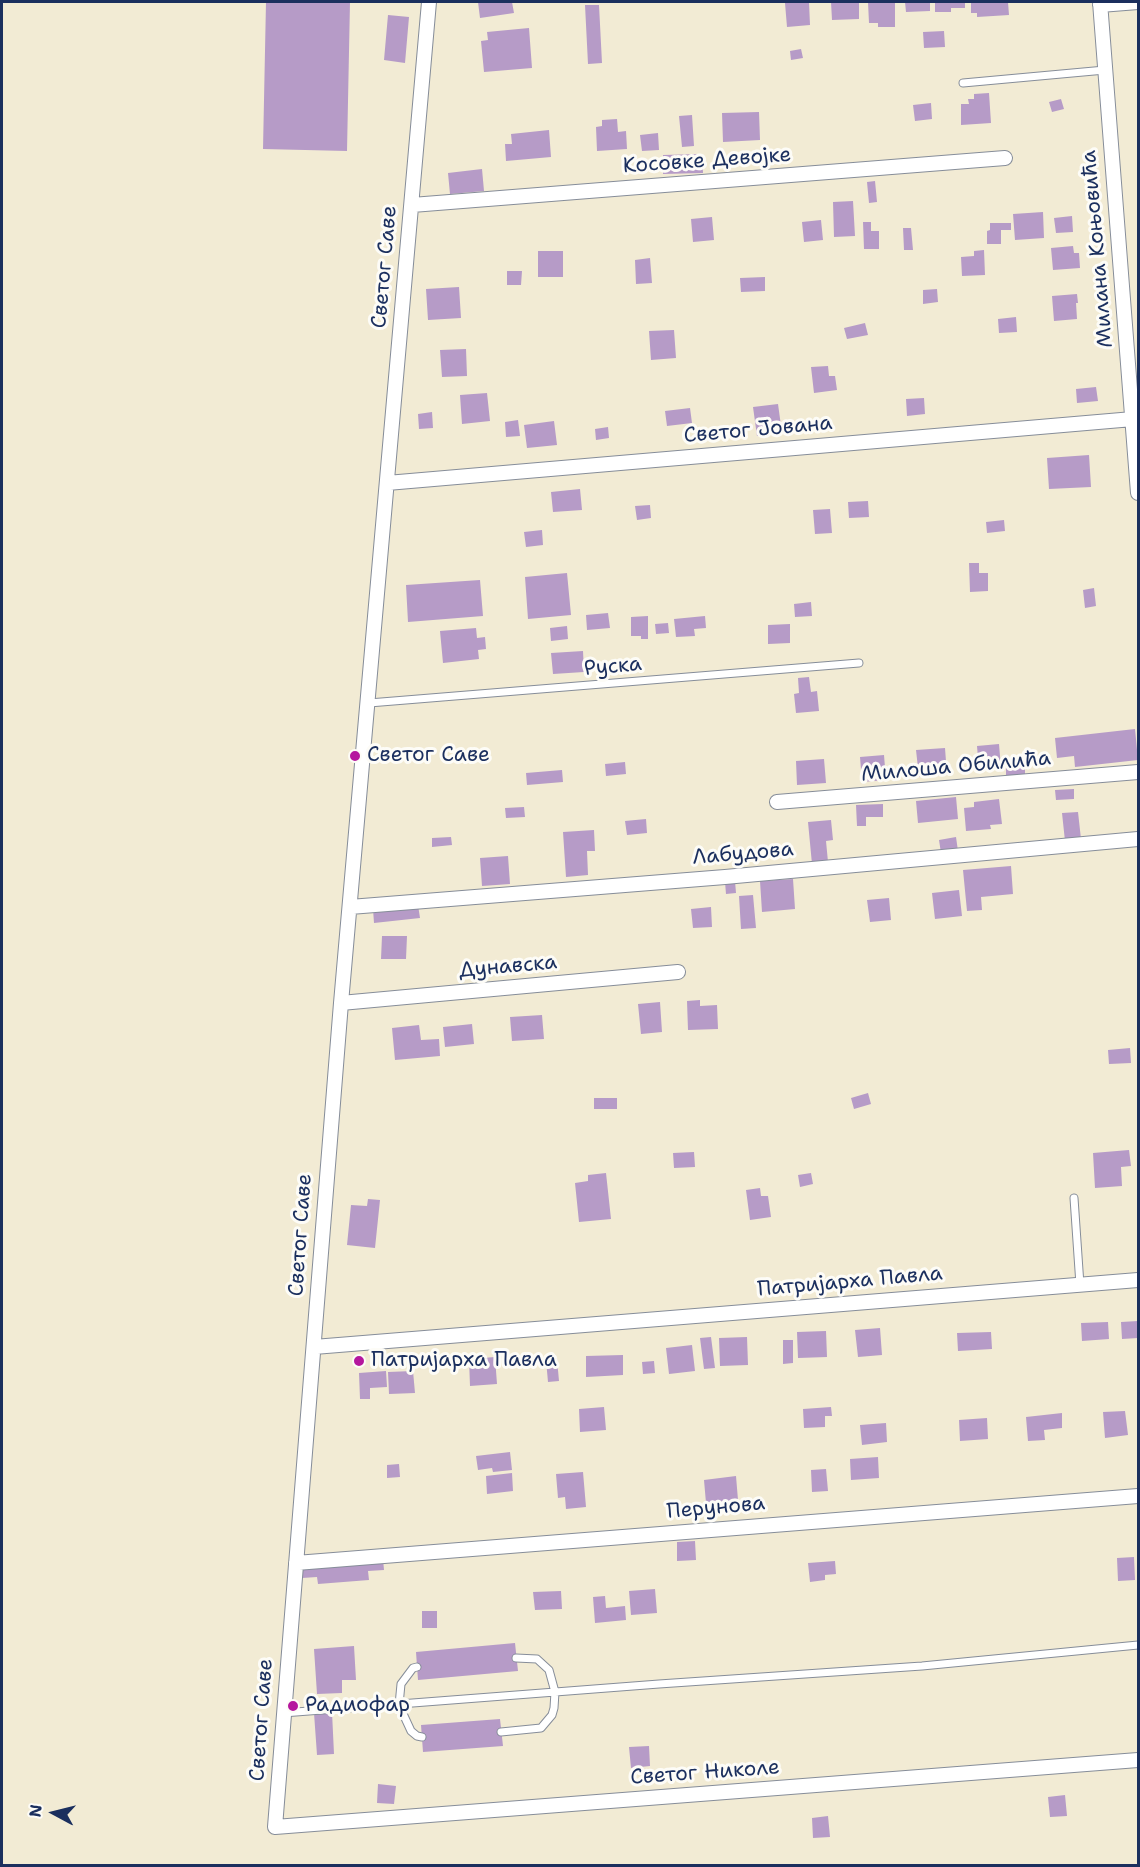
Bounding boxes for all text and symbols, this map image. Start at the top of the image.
street label: Косовке Девојке [622,143,792,179]
street label: Милана Коњовића [1077,149,1119,349]
street label: Светог Саве [367,205,403,329]
street label: Светог Јована [683,411,833,449]
street label: Руска [583,652,643,682]
place label: Светог Саве [367,743,490,769]
street label: Милоша Обилића [860,746,1052,788]
marker: Светог Саве [348,749,362,763]
street label: Лабудова [691,837,795,871]
street label: Дунавска [458,950,558,984]
street label: Светог Саве [284,1173,318,1297]
street label: Патријарха Павла [756,1261,944,1303]
place label: Патријарха Павла [371,1348,557,1374]
marker: Патријарха Павла [352,1354,366,1368]
street label: Перунова [666,1491,766,1525]
street label: Светог Саве [245,1658,279,1782]
place label: Радиофар [305,1693,410,1719]
marker: Радиофар [286,1699,300,1713]
street label: Светог Николе [629,1755,781,1791]
north arrow [24,1783,84,1843]
text: N [24,1803,47,1818]

